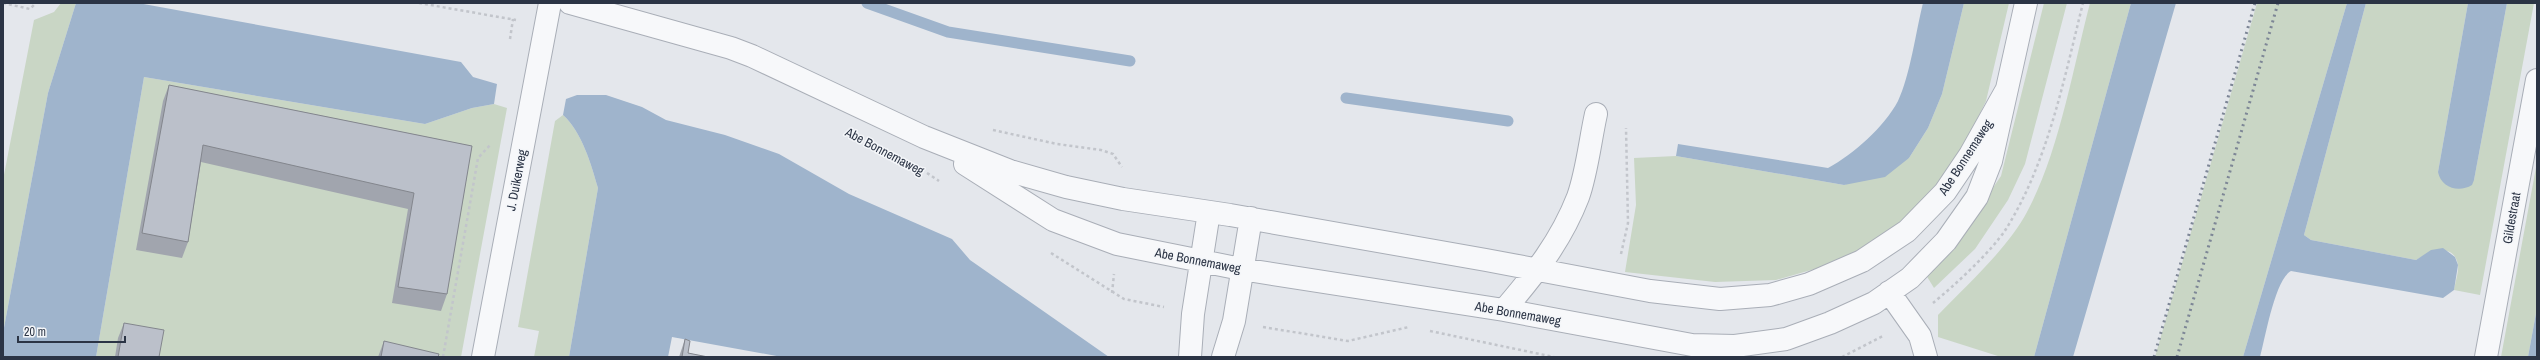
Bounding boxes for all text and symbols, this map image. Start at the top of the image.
street label: Abe Bonnemaweg [1934,116,1996,199]
street label: Abe Bonnemaweg [841,123,927,179]
street label: J. Duikerweg [502,148,531,212]
street label: Gildestraat [2499,191,2524,245]
street label: Abe Bonnemaweg [1153,244,1242,277]
street label: Abe Bonnemaweg [1473,297,1562,329]
scale bar [18,318,125,344]
text: 20 m [24,324,46,340]

